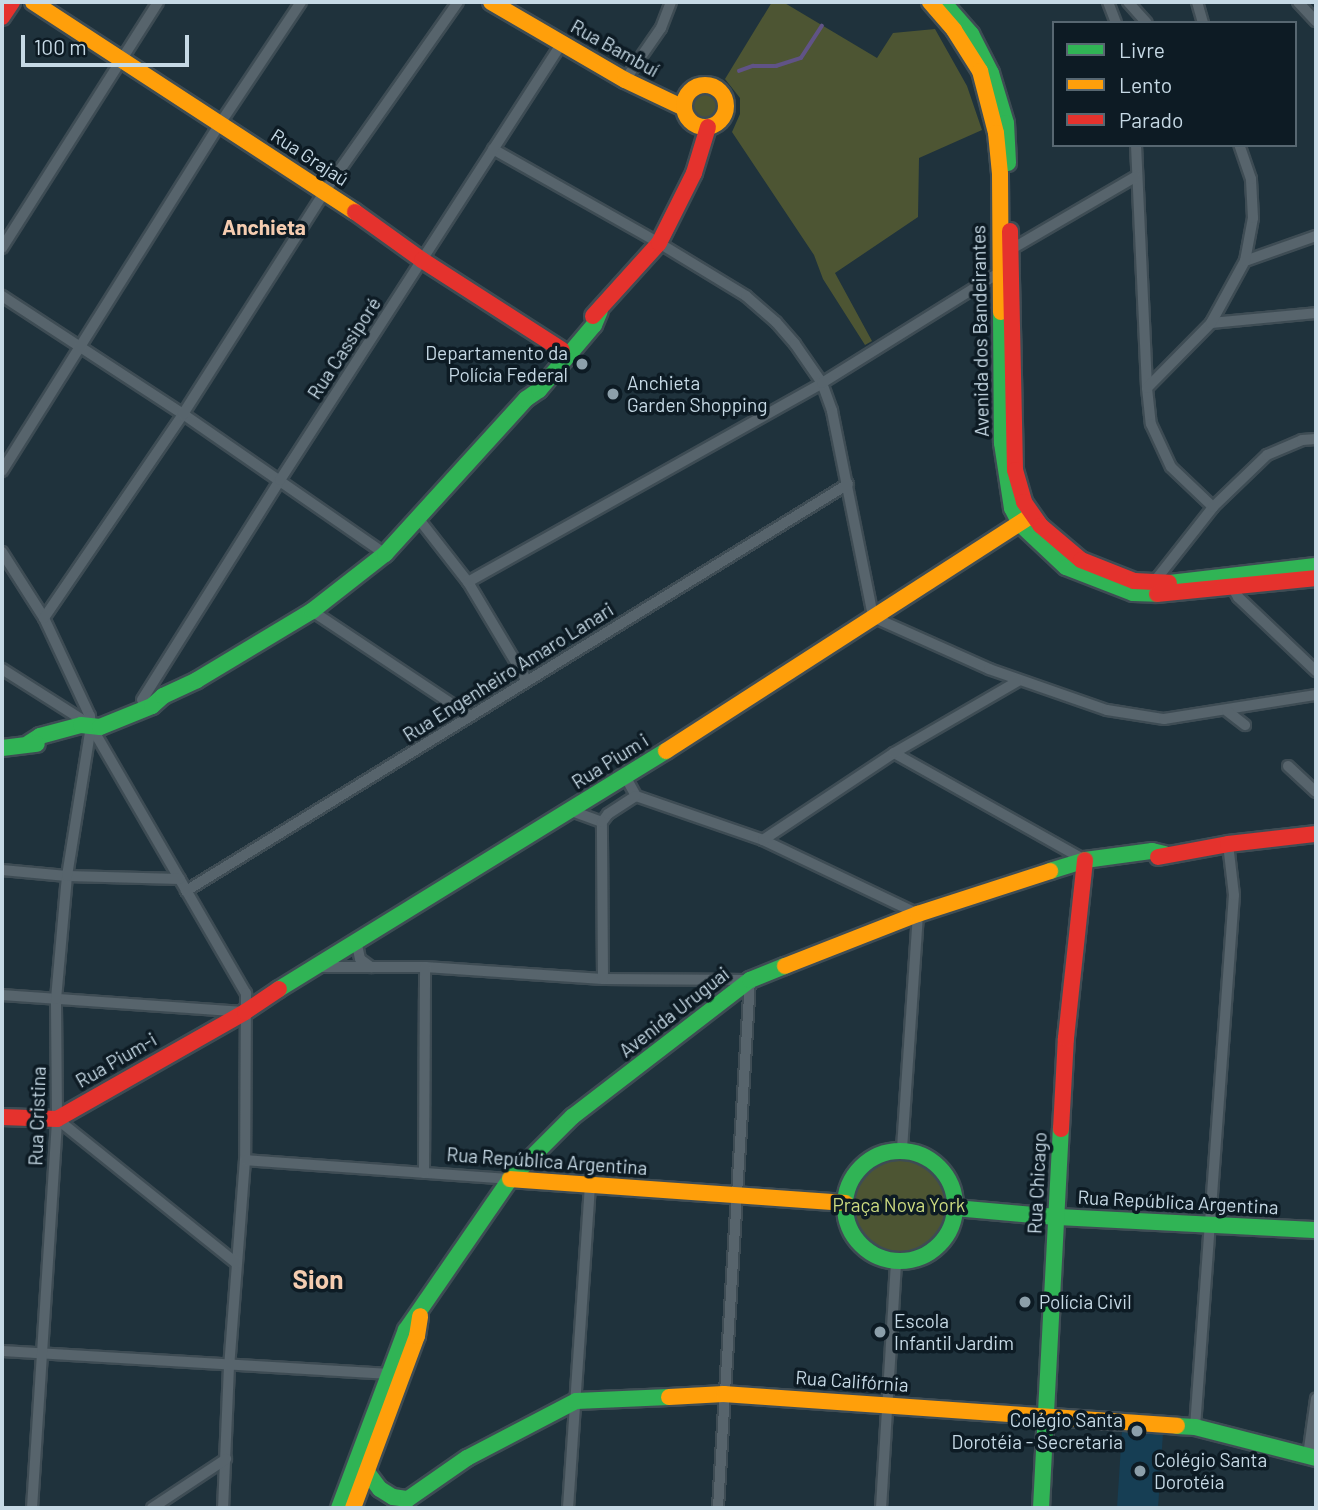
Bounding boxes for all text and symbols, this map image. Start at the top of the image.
street label: Rua Bambuí [567,14,663,82]
scale bar [24,21,192,65]
legend [1052,21,1297,147]
text: 100 m [34,34,87,59]
text: Livre [1119,37,1165,62]
text: Lento [1119,72,1172,97]
text: Parado [1119,107,1183,132]
street label: Rua Grajaú [267,123,353,191]
district label: Anchieta [222,214,306,240]
street label: Avenida dos Bandeirantes [967,225,993,437]
street label: Rua Cassiporé [303,293,385,403]
place label: Departamento da Polícia Federal [425,342,568,386]
marker: Departamento da Polícia Federal [574,356,590,372]
place label: Anchieta Garden Shopping [627,372,767,416]
marker: Anchieta Garden Shopping [605,386,621,402]
street label: Rua Engenheiro Amaro Lanari [399,598,617,746]
street label: Rua Pium i [568,729,652,793]
street label: Avenida Uruguai [615,962,733,1062]
street label: Rua Pium-i [72,1028,160,1092]
street label: Rua Cristina [24,1066,50,1166]
street label: Rua Chicago [1023,1131,1051,1235]
street label: Rua República Argentina [446,1143,648,1179]
street label: Rua República Argentina [1077,1185,1279,1219]
park label: Praça Nova York [833,1194,965,1216]
district label: Sion [293,1263,343,1295]
place label: Polícia Civil [1039,1291,1132,1313]
marker: Polícia Civil [1017,1294,1033,1310]
place label: Escola Infantil Jardim [894,1310,1014,1354]
marker: Escola Infantil Jardim [872,1324,888,1340]
street label: Rua Califórnia [795,1366,909,1396]
place label: Colégio Santa Dorotéia - Secretaria [951,1409,1123,1453]
marker: Colégio Santa Dorotéia - Secretaria [1129,1423,1145,1439]
place label: Colégio Santa Dorotéia [1154,1449,1267,1493]
marker: Colégio Santa Dorotéia [1132,1463,1148,1479]

